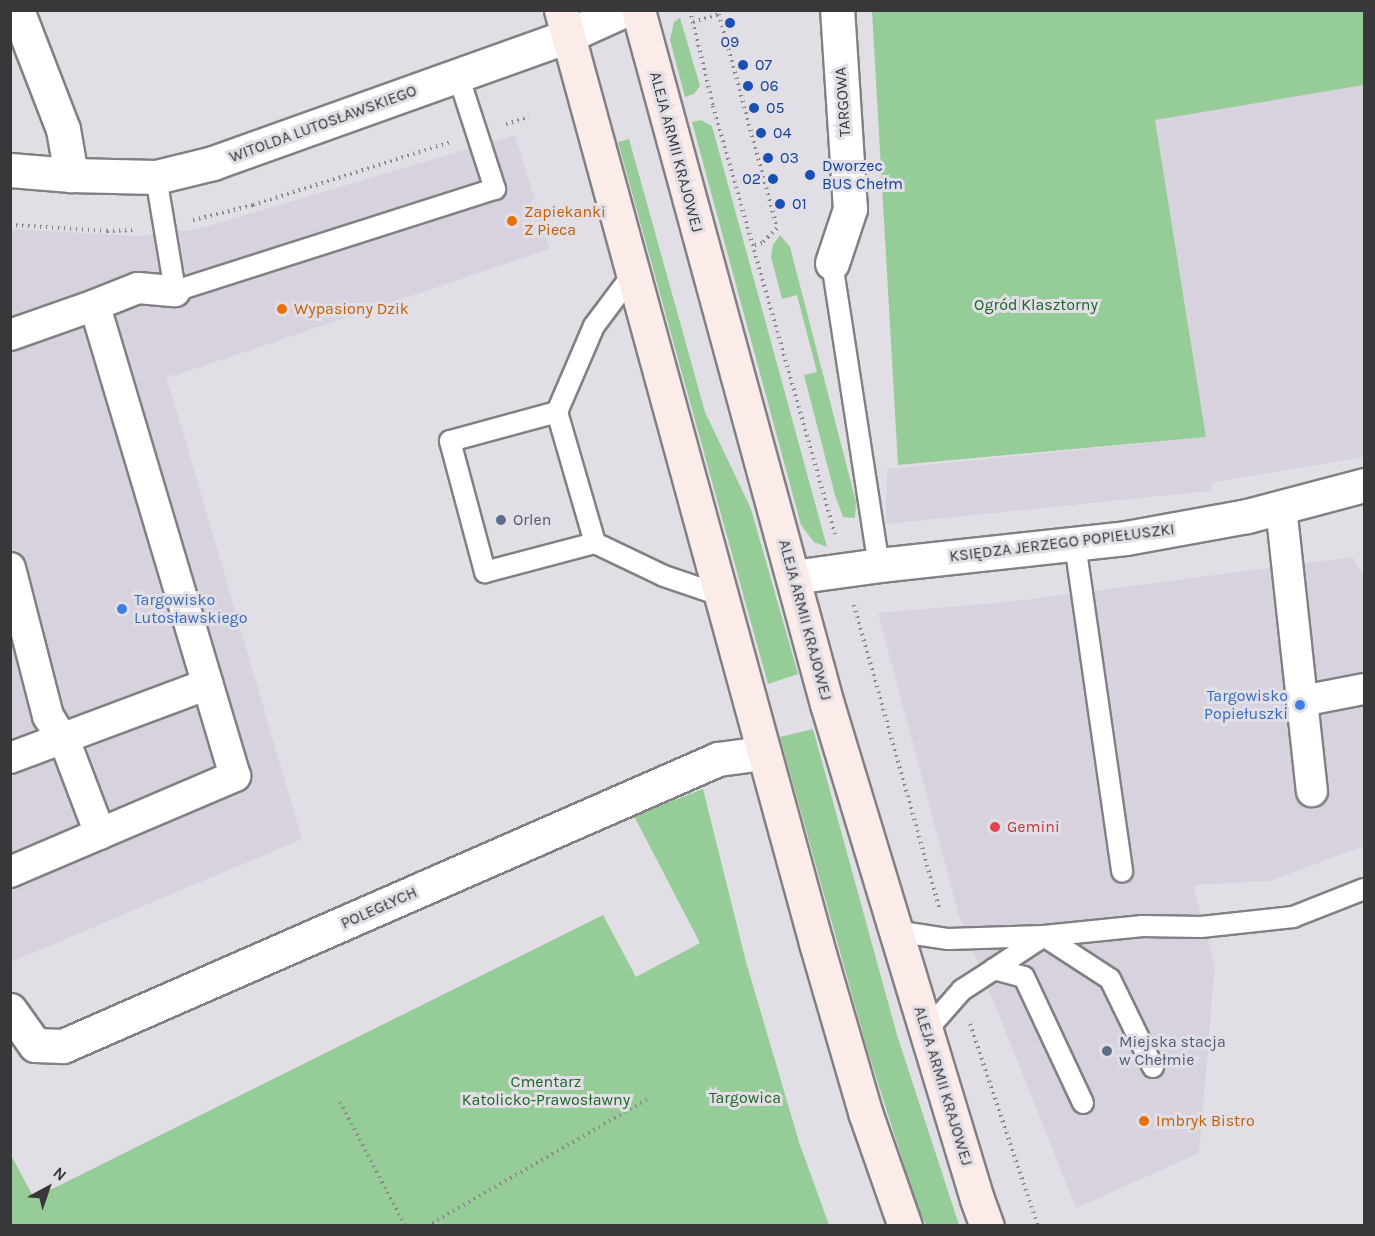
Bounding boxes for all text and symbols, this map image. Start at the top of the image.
marker: 09 [723,16,737,30]
place label: 09 [721,32,739,52]
place label: 07 [755,55,772,75]
marker: 07 [736,58,750,72]
street label: TARGOWA [831,66,855,138]
street label: ALEJA ARMII KRAJOWEJ [645,70,707,234]
place label: 06 [760,76,779,96]
marker: 06 [741,79,755,93]
street label: WITOLDA LUTOSŁAWSKIEGO [227,81,419,167]
place label: 05 [766,98,785,118]
marker: 05 [747,101,761,115]
place label: 04 [773,123,791,143]
marker: 04 [754,126,768,140]
place label: 03 [780,148,799,168]
marker: 03 [761,151,775,165]
place label: Dworzec BUS Chełm [822,156,903,194]
marker: Dworzec BUS Chełm [803,168,817,182]
place label: 02 [742,169,761,189]
marker: 02 [766,172,780,186]
place label: 01 [792,194,807,214]
marker: 01 [773,197,787,211]
place label: Zapiekanki Z Pieca [524,202,606,240]
marker: Zapiekanki Z Pieca [505,214,519,228]
park label: Ogród Klasztorny [974,295,1098,315]
place label: Wypasiony Dzik [294,299,409,319]
marker: Wypasiony Dzik [275,302,289,316]
place label: Orlen [513,510,551,530]
marker: Orlen [494,513,508,527]
street label: KSIĘDZA JERZEGO POPIEŁUSZKI [948,520,1176,566]
street label: ALEJA ARMII KRAJOWEJ [774,538,836,702]
place label: Targowisko Lutosławskiego [134,590,247,628]
marker: Targowisko Lutosławskiego [115,602,129,616]
place label: Targowisko Popiełuszki [1204,686,1288,724]
marker: Targowisko Popiełuszki [1293,698,1307,712]
place label: Gemini [1007,817,1060,837]
marker: Gemini [988,820,1002,834]
street label: POLEGŁYCH [338,883,420,933]
street label: ALEJA ARMII KRAJOWEJ [910,1004,976,1168]
place label: Miejska stacja w Chełmie [1119,1032,1226,1070]
marker: Miejska stacja w Chełmie [1100,1044,1114,1058]
park label: Cmentarz Katolicko-Prawosławny [462,1072,630,1110]
park label: Targowica [709,1088,781,1108]
place label: Imbryk Bistro [1156,1111,1255,1131]
marker: Imbryk Bistro [1137,1114,1151,1128]
north arrow [18,1158,78,1218]
text: N [49,1163,70,1185]

